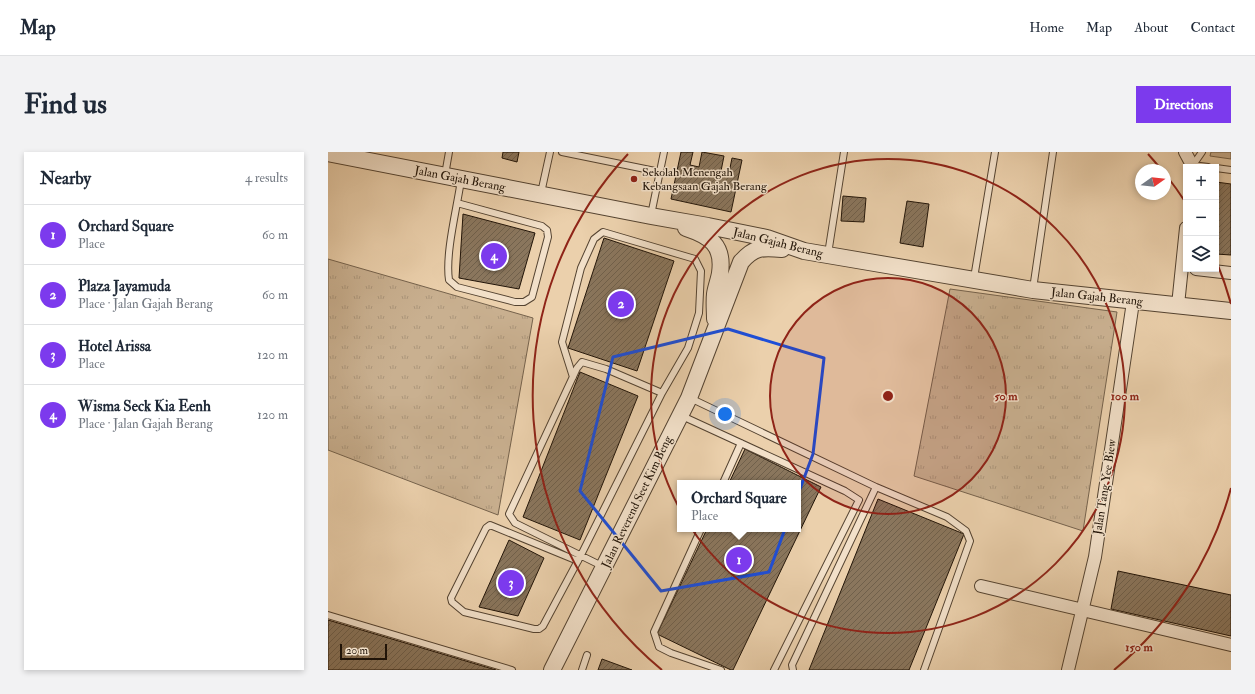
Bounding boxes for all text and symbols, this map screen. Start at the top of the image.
text: Map [20,16,56,40]
text: Home [1029,19,1064,36]
text: Map [1086,19,1112,36]
text: About [1134,19,1168,36]
text: Contact [1190,19,1235,36]
button: Directions [1136,86,1231,123]
text: Find us [24,87,107,122]
street label: Jalan Gajah Berang [412,163,508,195]
north arrow [1135,164,1171,200]
map controls [1183,164,1219,272]
button: + [1183,164,1219,200]
place label: Sekolah Menengah Kebangsaan Gajah Berang [642,165,768,194]
text: Nearby [40,168,91,189]
text: 4 results [245,170,288,186]
marker: Sekolah Menengah Kebangsaan Gajah Berang [629,174,639,184]
button: − [1183,200,1219,236]
text: Orchard Square [78,217,174,236]
street label: Jalan Gajah Berang [730,224,826,262]
text: 1 [51,227,55,243]
text: 60 m [262,227,288,243]
text: Place [78,236,105,252]
button: layers [1183,236,1219,272]
pin: 4 [481,241,507,271]
text: Plaza Jayamuda [78,277,171,296]
street label: Jalan Gajah Berang [1049,285,1145,309]
text: 2 [50,287,56,303]
text: 60 m [262,287,288,303]
pin: 2 [608,289,634,319]
text: Place · Jalan Gajah Berang [78,296,213,312]
text: Hotel Arissa [78,337,151,356]
text: 3 [51,347,56,363]
text: 120 m [257,347,288,363]
text: Place [78,356,105,372]
centre of rings [881,389,895,403]
text: 50 m [994,389,1018,404]
text: 100 m [1111,389,1140,404]
text: Wisma Seck Kia Eenh [78,397,211,416]
your location [715,404,735,424]
text: 4 [49,407,57,423]
text: 120 m [257,407,288,423]
text: Place · Jalan Gajah Berang [78,416,213,432]
street label: Jalan Reverend Seet Kim Beng [598,432,676,572]
street label: Jalan Tang Yee Biew [1090,438,1120,537]
popup [677,480,801,532]
text: Orchard Square [691,489,787,508]
text: Place [691,508,718,524]
pin: 1 [726,545,752,575]
pin: 3 [498,568,524,598]
text: 150 m [1125,640,1153,655]
scale bar [340,642,387,661]
text: 20 m [346,644,368,657]

